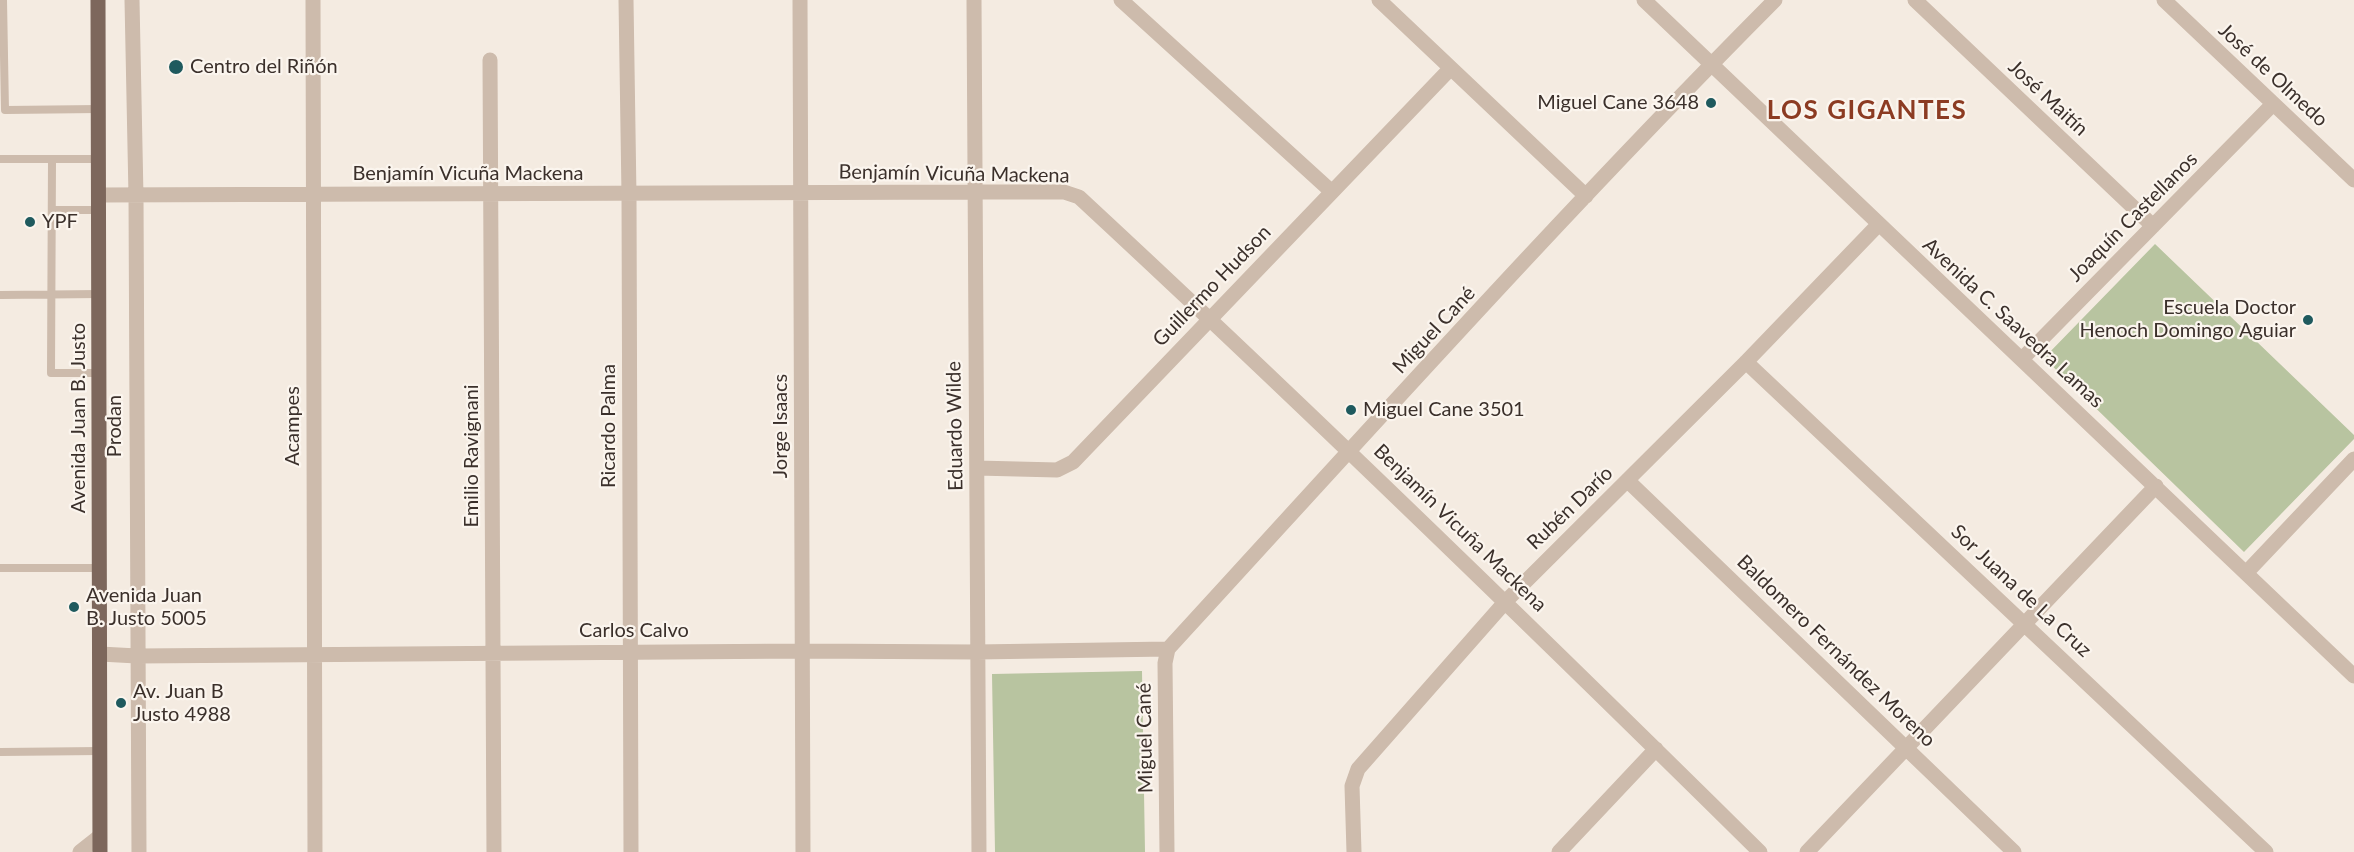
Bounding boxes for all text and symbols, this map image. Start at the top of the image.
street label: José de Olmedo [2213,18,2333,132]
place label: Centro del Riñón [190,55,338,79]
street label: José Maitín [2003,55,2093,141]
marker: Centro del Riñón [167,58,185,76]
place label: Miguel Cane 3648 [1537,91,1699,115]
district label: LOS GIGANTES [1767,95,1967,127]
marker: Miguel Cane 3648 [1704,96,1718,110]
street label: Joaquín Castellanos [2063,147,2203,287]
street label: Benjamín Vicuña Mackena [838,160,1070,188]
street label: Benjamín Vicuña Mackena [352,162,584,186]
place label: YPF [42,210,78,234]
marker: YPF [23,215,37,229]
street label: Guillermo Hudson [1148,220,1276,352]
street label: Avenida C. Saavedra Lamas [1918,233,2108,413]
street label: Miguel Cané [1388,282,1480,378]
place label: Escuela Doctor Henoch Domingo Aguiar [2080,296,2296,343]
marker: Escuela Doctor Henoch Domingo Aguiar [2301,313,2315,327]
street label: Avenida Juan B. Justo [67,323,91,513]
street label: Eduardo Wilde [942,361,968,491]
street label: Ricardo Palma [597,364,621,488]
street label: Jorge Isaacs [769,374,793,478]
street label: Emilio Ravignani [460,384,484,528]
street label: Acampes [281,386,305,466]
street label: Prodan [103,395,127,457]
place label: Miguel Cane 3501 [1363,398,1525,422]
marker: Miguel Cane 3501 [1344,403,1358,417]
street label: Benjamín Vicuña Mackena [1369,439,1551,617]
street label: Rubén Darío [1522,461,1618,555]
street label: Sor Juana de La Cruz [1946,520,2096,662]
street label: Baldomero Fernández Moreno [1732,550,1940,752]
place label: Avenida Juan B. Justo 5005 [86,584,207,631]
marker: Avenida Juan B. Justo 5005 [67,600,81,614]
street label: Carlos Calvo [579,619,689,643]
place label: Av. Juan B Justo 4988 [133,680,231,727]
street label: Miguel Cané [1132,683,1158,793]
marker: Av. Juan B Justo 4988 [114,696,128,710]

